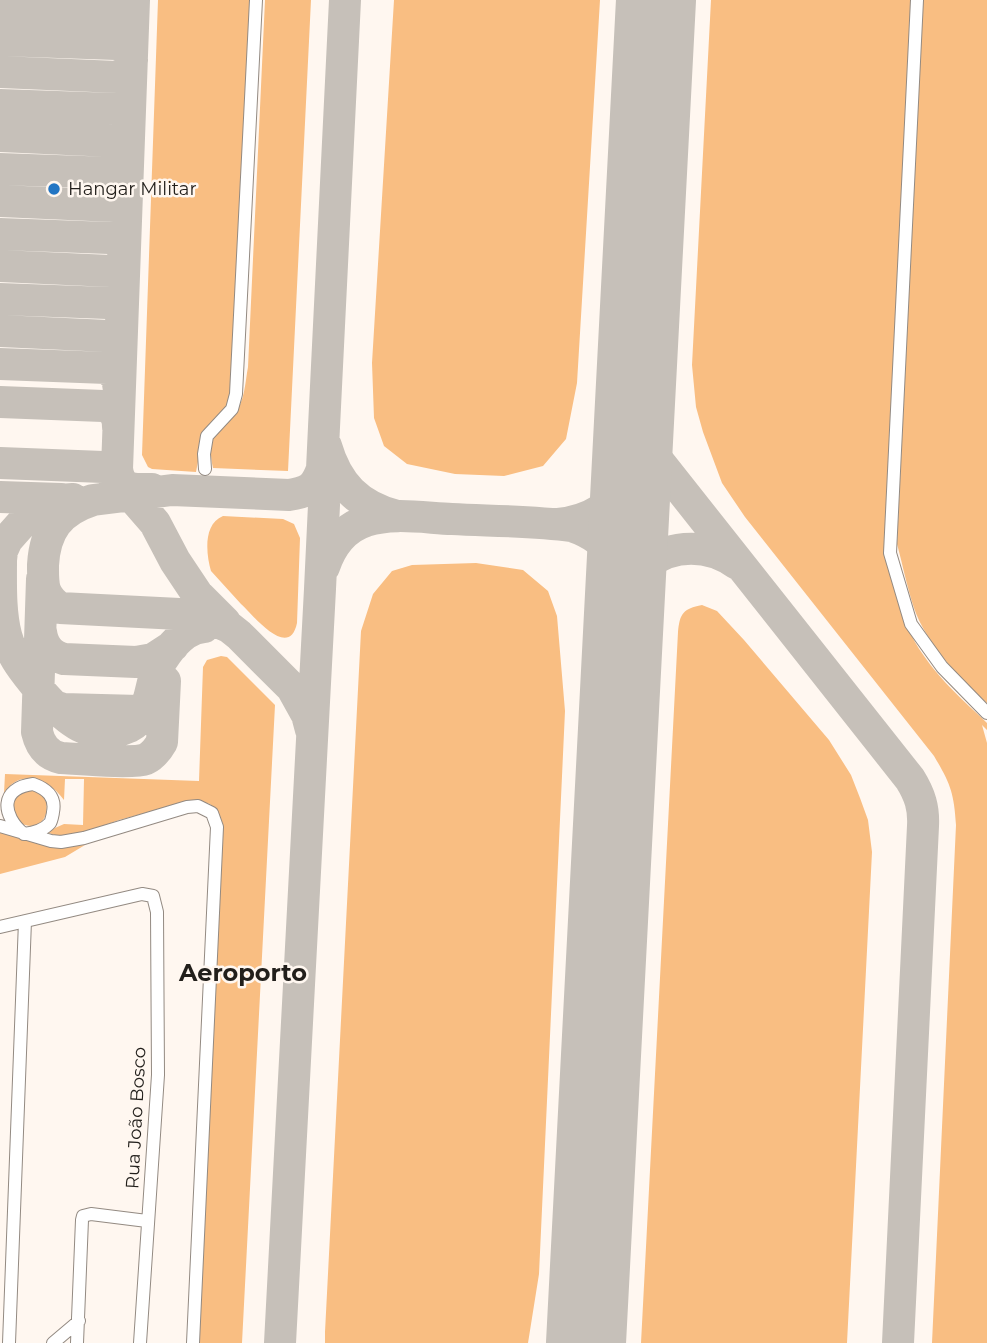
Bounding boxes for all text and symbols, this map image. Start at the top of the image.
place label: Hangar Militar [68,178,197,200]
marker: Hangar Militar [46,181,62,197]
district label: Aeroporto [178,958,307,987]
street label: Rua João Bosco [121,1046,151,1190]

